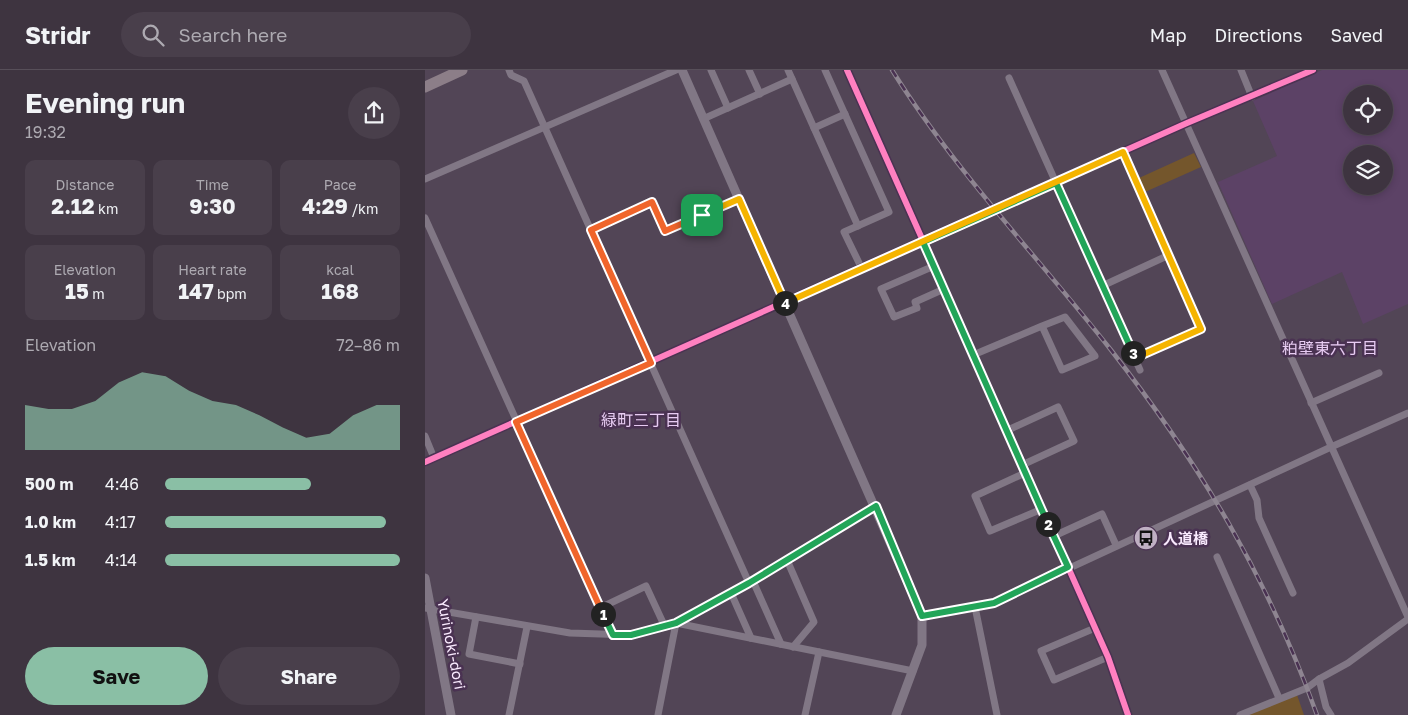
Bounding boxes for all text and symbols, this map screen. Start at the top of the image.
search box [121,12,471,57]
text: Stridr [25,20,91,49]
icon: search [139,21,167,49]
text: Search here [179,23,287,46]
text: Map [1150,24,1186,46]
text: Directions [1214,24,1302,46]
text: Saved [1330,24,1383,46]
map controls [1343,85,1393,195]
button: locate [1343,85,1393,135]
text: Evening run [25,86,185,119]
button: share [348,87,400,139]
text: 19:32 [25,122,66,142]
button: layers [1343,145,1393,195]
text: Distance [55,176,114,193]
text: Time [196,176,229,193]
text: Pace [324,176,357,193]
text: 2.12 [51,193,95,219]
text: 9:30 [189,193,236,219]
text: 4:29 [302,193,348,219]
pin [681,194,723,236]
text: km [95,200,118,217]
text: /km [348,200,378,217]
icon: arrive [688,201,716,229]
text: Elevation [54,261,116,278]
text: Heart rate [178,261,247,278]
text: kcal [326,261,354,278]
text: 15 [65,278,89,304]
text: 147 [178,278,214,304]
text: 168 [321,278,359,304]
text: m [89,285,105,302]
text: bpm [214,285,247,302]
pin: 4 [773,290,797,316]
text: 4 [781,295,790,312]
text: Elevation [25,335,96,355]
text: 72–86 m [336,335,400,355]
district label: 粕壁東六丁目 [1282,338,1378,358]
pin: 3 [1121,340,1145,366]
text: 3 [1129,345,1138,362]
district label: 緑町三丁目 [601,410,681,430]
text: 500 m [25,474,74,494]
text: 4:46 [105,474,139,494]
text: 1.0 km [25,512,76,532]
text: 4:17 [105,512,136,532]
pin: 2 [1035,512,1061,536]
text: 2 [1044,516,1053,533]
bus stop icon: 人道橋 [1133,525,1159,551]
place label: 人道橋 [1163,529,1209,547]
text: 1.5 km [25,550,75,570]
text: 4:14 [105,550,137,570]
street label: Yurinoki-dori [434,597,470,691]
pin: 1 [591,602,615,626]
text: 1 [600,606,607,623]
button: Save [25,647,208,705]
button: Share [218,647,400,705]

